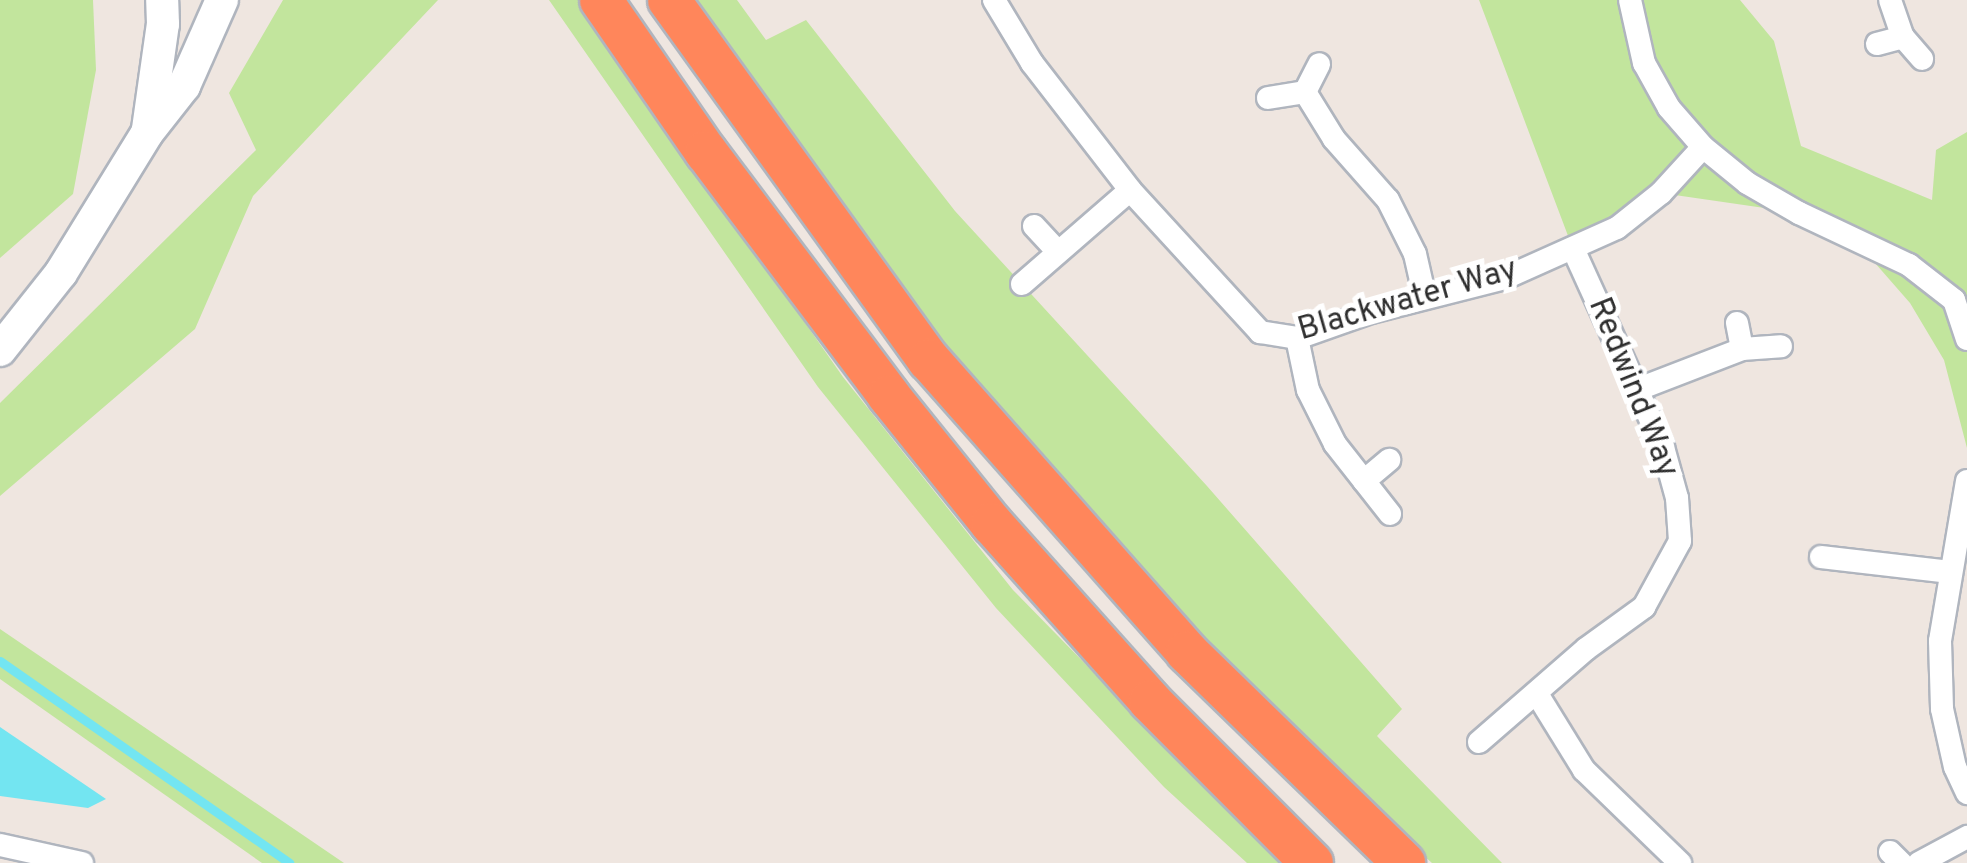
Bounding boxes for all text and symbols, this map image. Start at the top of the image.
street label: Blackwater Way [1294,251,1522,351]
street label: Redwind Way [1578,292,1686,484]

